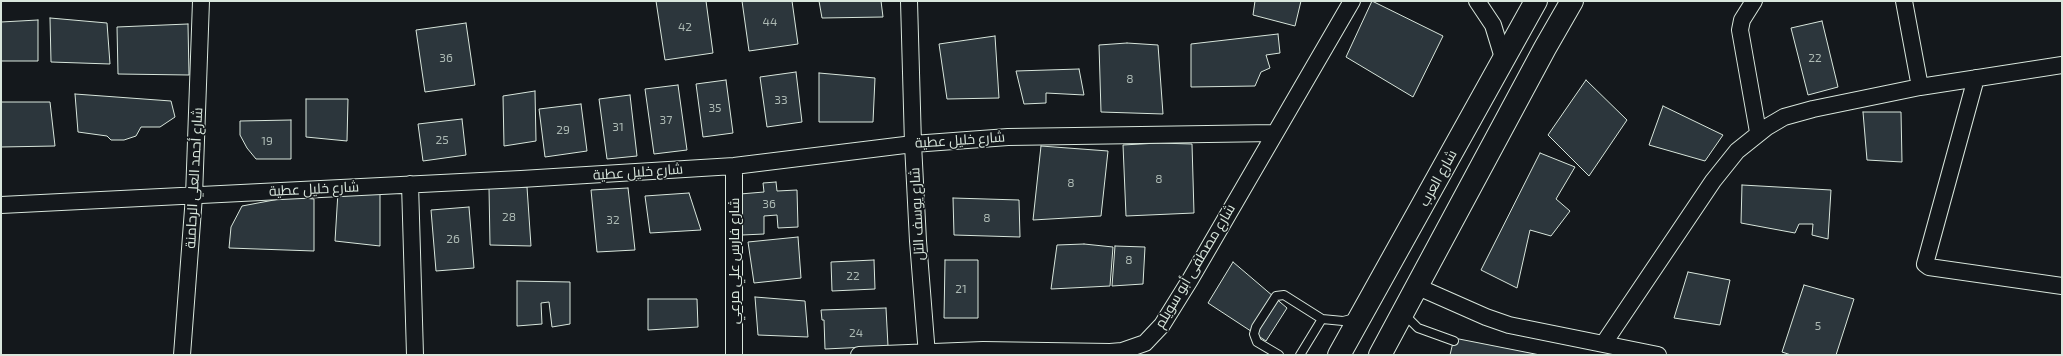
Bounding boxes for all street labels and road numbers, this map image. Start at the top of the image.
street label: شارع أحمد العلي الرحامنة [182,107,206,249]
street label: شارع خليل عطية [914,128,1006,152]
street label: شارع العرب [1416,147,1460,209]
street label: شارع خليل عطية [592,160,684,184]
street label: شارع يوسف التل [906,167,928,261]
street label: شارع خليل عطية [268,178,360,200]
street label: شارع فارس علي مرعي [726,198,742,324]
street label: شارع مصطفى أبو سويلم [1151,201,1239,331]

